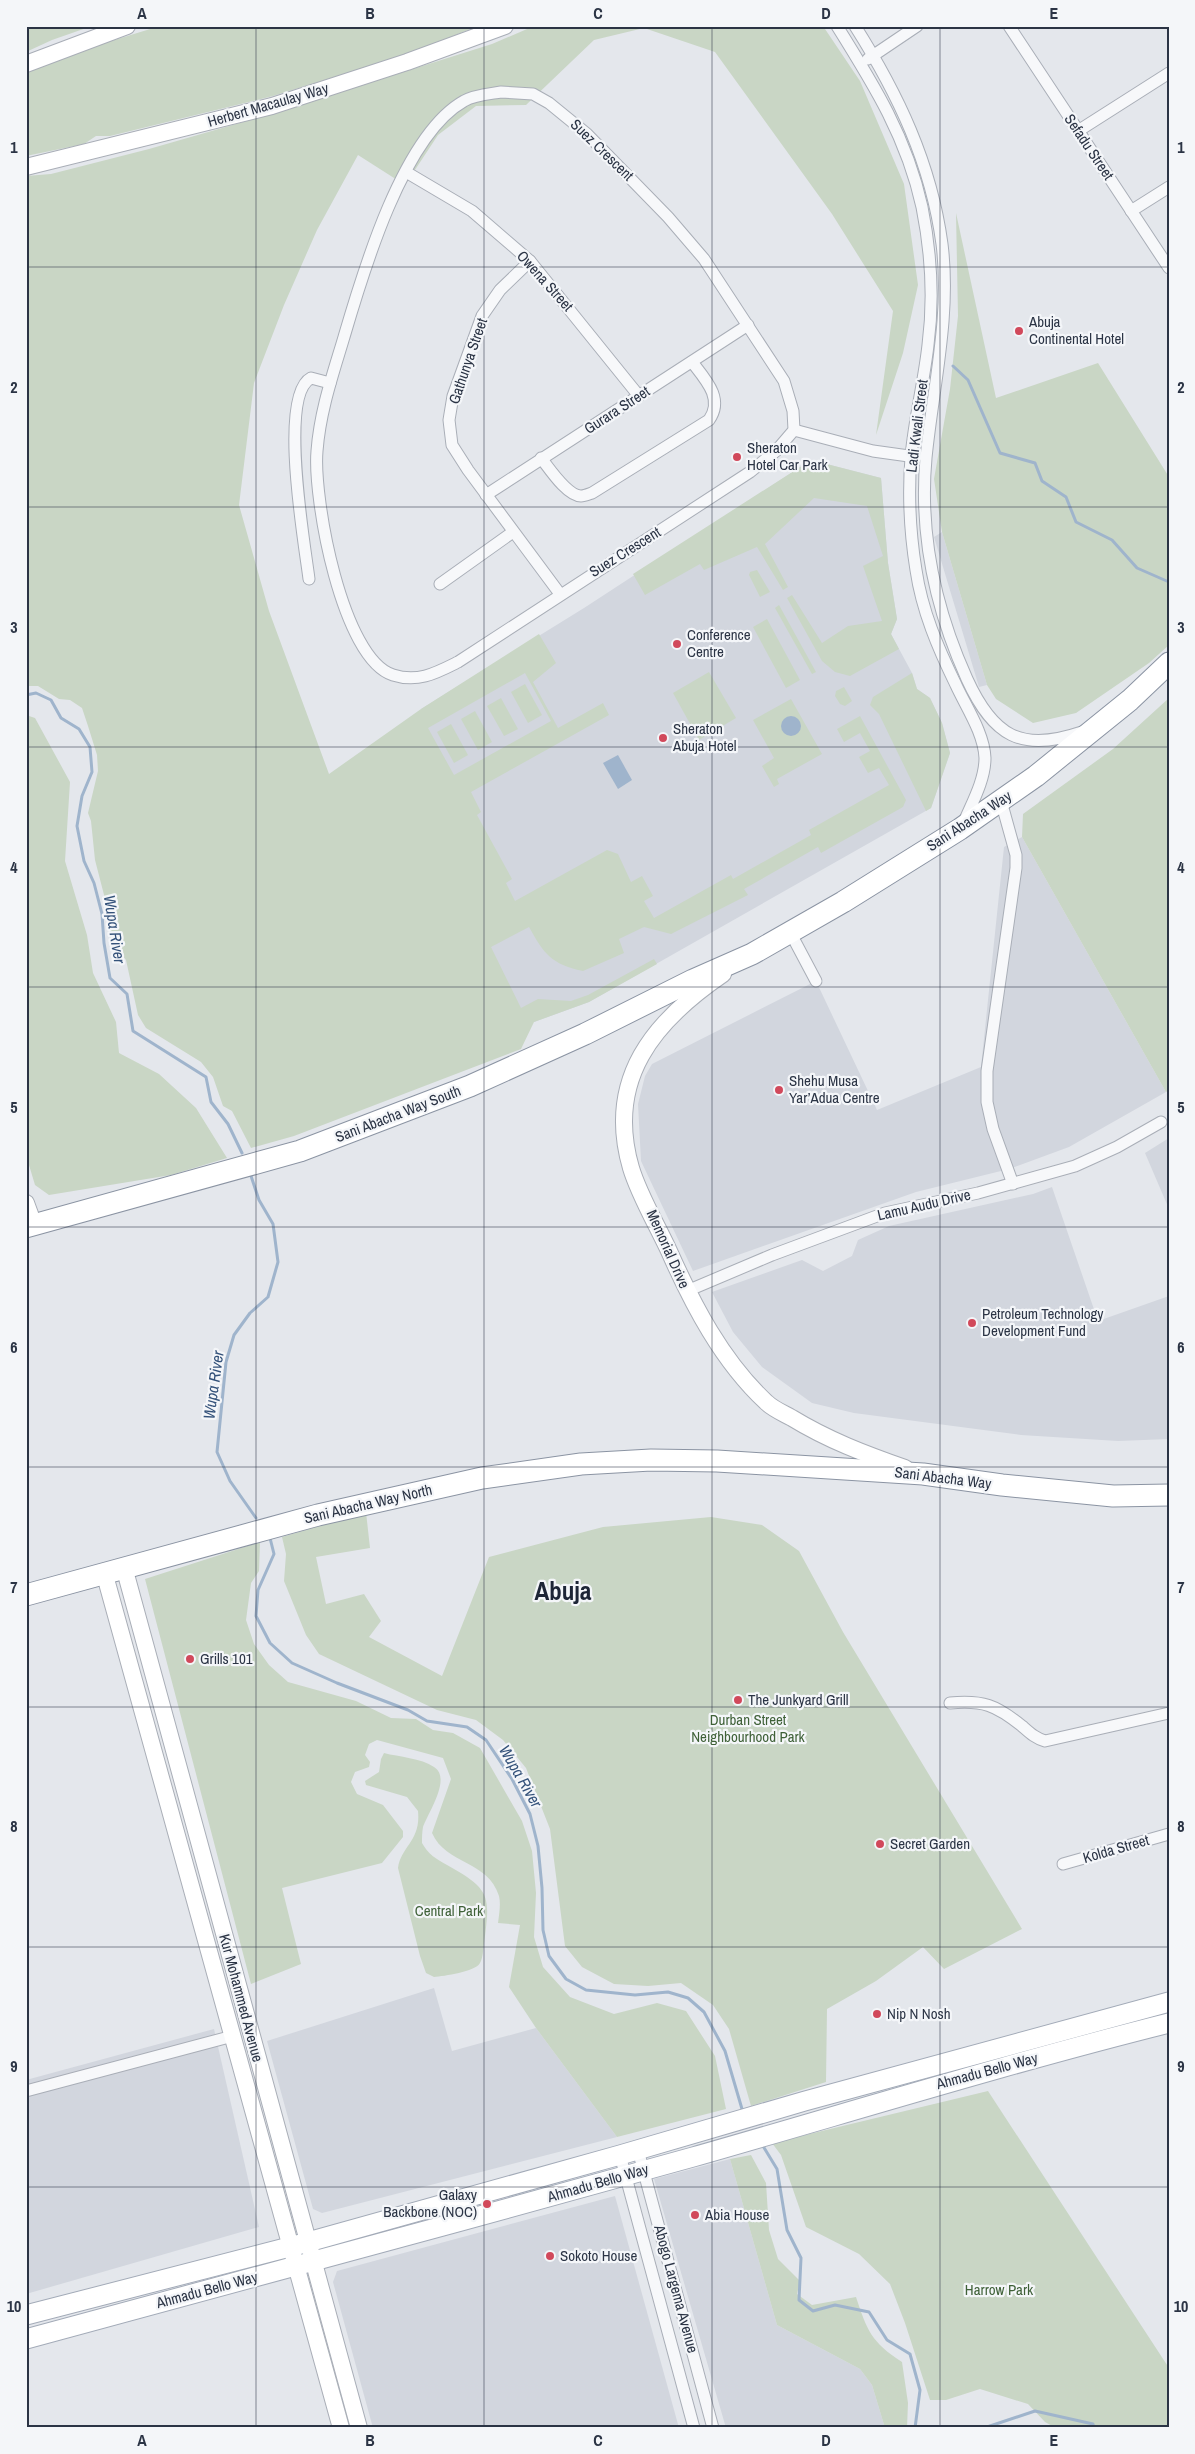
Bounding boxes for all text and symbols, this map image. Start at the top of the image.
text: A [137,2,147,24]
text: B [365,2,375,24]
text: C [593,2,603,24]
text: D [821,2,831,24]
text: E [1050,2,1059,24]
street label: Herbert Macaulay Way [205,77,331,132]
street label: Sefadu Street [1060,110,1119,184]
street label: Suez Crescent [566,114,639,186]
text: 1 [10,136,18,158]
text: 1 [1177,136,1185,158]
street label: Owena Street [512,246,579,316]
place label: Abuja Continental Hotel [1028,311,1124,349]
street label: Gathunya Street [443,315,492,407]
marker: Abuja Continental Hotel [1013,325,1025,337]
text: 2 [10,376,18,398]
text: 2 [1177,376,1185,398]
street label: Ladi Kwali Street [900,378,933,474]
street label: Gurara Street [580,380,654,439]
place label: Sheraton Hotel Car Park [747,437,829,475]
marker: Sheraton Hotel Car Park [731,451,743,463]
street label: Suez Crescent [585,521,665,582]
text: 3 [10,616,18,638]
text: 3 [1177,616,1185,638]
place label: Conference Centre [687,624,751,662]
marker: Conference Centre [671,638,683,650]
place label: Sheraton Abuja Hotel [672,718,737,756]
marker: Sheraton Abuja Hotel [657,732,669,744]
street label: Sani Abacha Way [922,785,1016,856]
text: 4 [10,856,18,878]
text: 4 [1177,856,1185,878]
water label: Wupa River [99,893,131,965]
place label: Shehu Musa Yar’Adua Centre [789,1070,880,1108]
street label: Sani Abacha Way South [332,1080,464,1147]
marker: Shehu Musa Yar’Adua Centre [773,1084,785,1096]
text: 5 [10,1096,18,1118]
text: 5 [1177,1096,1185,1118]
street label: Lamu Audu Drive [875,1184,973,1225]
street label: Memorial Drive [642,1206,695,1292]
place label: Petroleum Technology Development Fund [982,1303,1104,1341]
marker: Petroleum Technology Development Fund [966,1317,978,1329]
text: 6 [10,1336,18,1358]
text: 6 [1177,1336,1185,1358]
water label: Wupa River [197,1349,229,1421]
street label: Sani Abacha Way [893,1461,993,1494]
street label: Sani Abacha Way North [302,1479,434,1528]
district label: Abuja [535,1574,592,1608]
text: 7 [10,1576,18,1598]
text: 7 [1177,1576,1185,1598]
place label: Grills 101 [200,1648,253,1669]
marker: Grills 101 [184,1653,196,1665]
place label: The Junkyard Grill [748,1689,849,1710]
marker: The Junkyard Grill [732,1694,744,1706]
park label: Durban Street Neighbourhood Park [691,1709,806,1747]
water label: Wupa River [494,1741,548,1812]
text: 8 [10,1815,18,1837]
text: 8 [1177,1815,1185,1837]
street label: Kolda Street [1080,1829,1152,1868]
place label: Secret Garden [890,1833,970,1854]
marker: Secret Garden [874,1838,886,1850]
park label: Central Park [415,1900,484,1921]
street label: Kur Mohammed Avenue [214,1932,269,2064]
place label: Nip N Nosh [887,2003,951,2024]
marker: Nip N Nosh [871,2008,883,2020]
street label: Ahmadu Bello Way [933,2047,1041,2094]
text: 9 [10,2055,18,2077]
text: 9 [1177,2055,1185,2077]
street label: Ahmadu Bello Way [544,2158,652,2207]
place label: Galaxy Backbone (NOC) [383,2184,478,2222]
marker: Galaxy Backbone (NOC) [481,2198,493,2210]
place label: Abia House [704,2204,769,2225]
marker: Abia House [689,2209,701,2221]
street label: Abogo Largema Avenue [649,2222,704,2355]
place label: Sokoto House [560,2245,637,2266]
marker: Sokoto House [544,2250,556,2262]
street label: Ahmadu Bello Way [153,2266,261,2313]
park label: Harrow Park [965,2279,1034,2300]
text: 10 [7,2295,21,2317]
text: 10 [1174,2295,1188,2317]
text: A [137,2429,147,2451]
text: B [365,2429,375,2451]
text: C [593,2429,603,2451]
text: D [821,2429,831,2451]
text: E [1050,2429,1059,2451]

